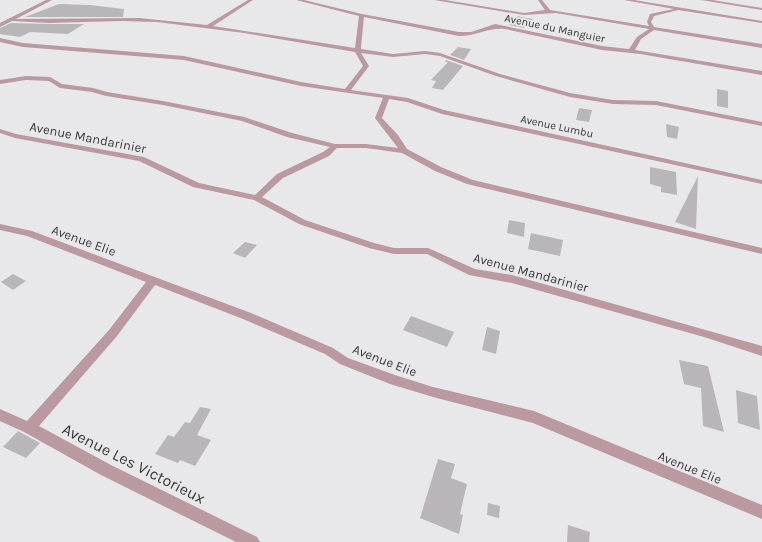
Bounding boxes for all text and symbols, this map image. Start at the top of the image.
street label: Avenue du Manguier [503,11,606,45]
street label: Avenue Lumbu [519,112,594,141]
street label: Avenue Mandarinier [28,119,148,156]
street label: Avenue Elie [50,222,118,259]
street label: Avenue Mandarinier [472,250,590,295]
street label: Avenue Elie [351,341,419,380]
street label: Avenue Les Victorieux [59,419,208,508]
street label: Avenue Elie [656,448,724,487]

